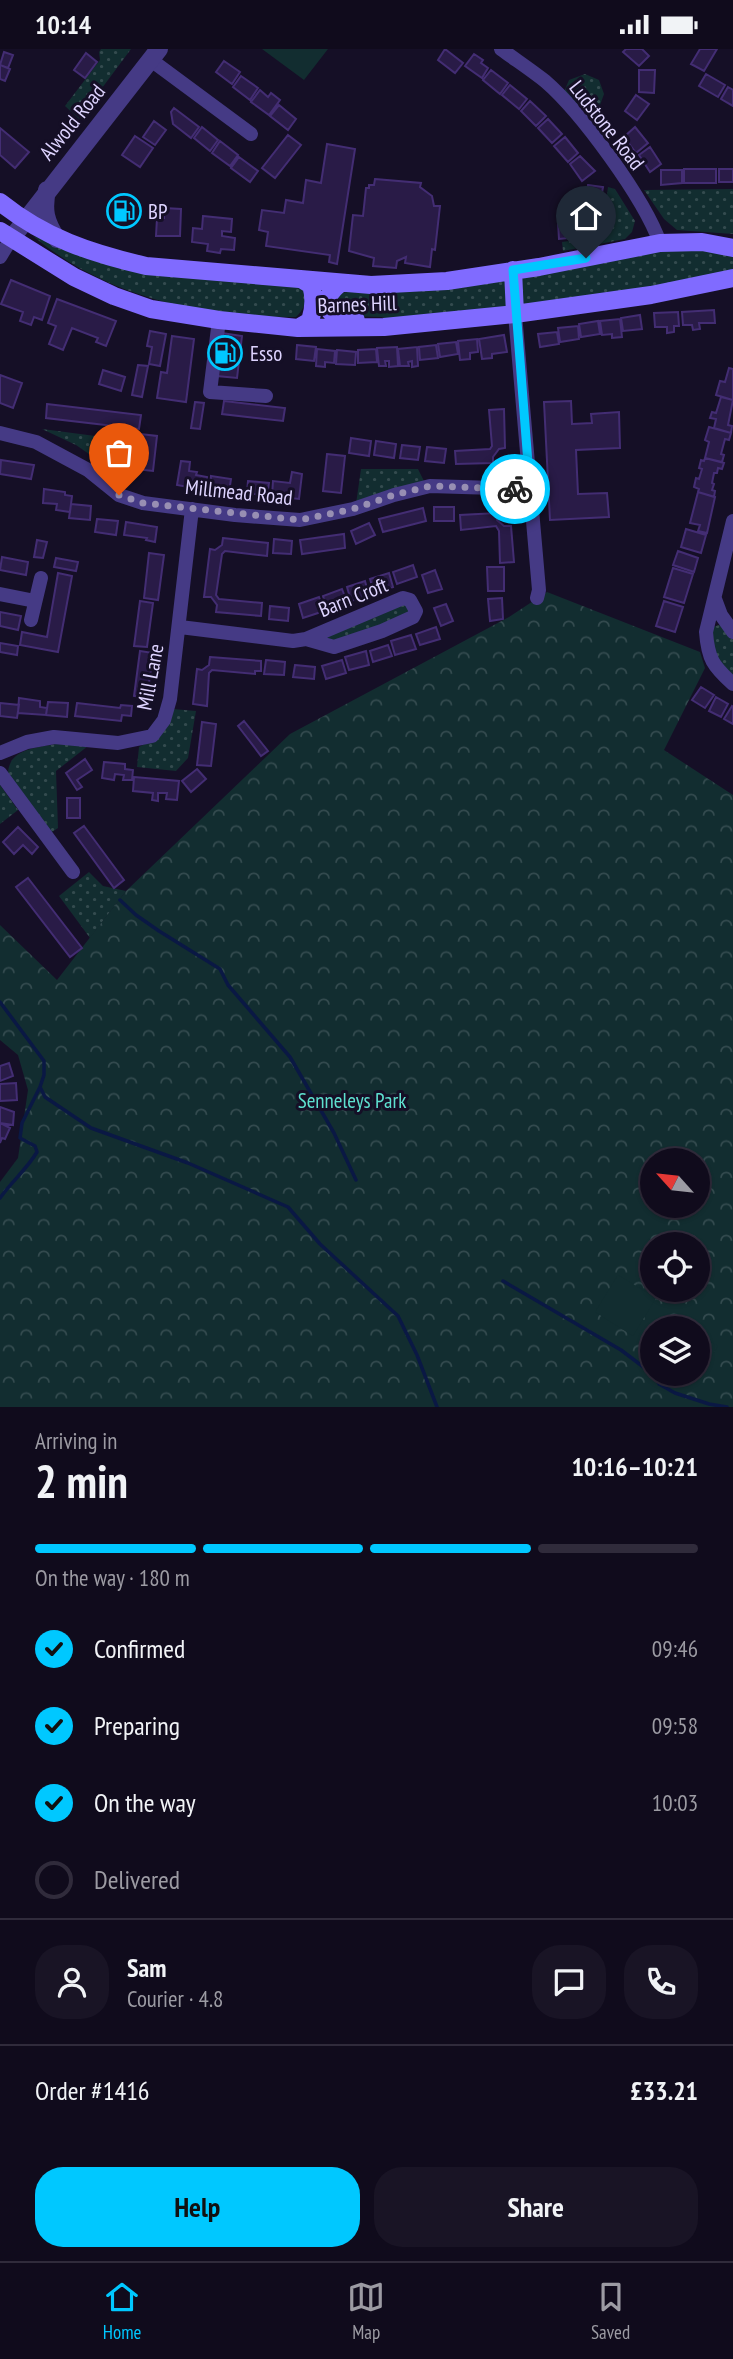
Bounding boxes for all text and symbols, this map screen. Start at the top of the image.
text: 10:14 [35,8,91,41]
street label: Ludstone Road [564,75,650,175]
street label: Alwold Road [33,78,111,166]
pin [556,186,616,258]
fuel station icon: BP [105,192,143,230]
icon: home [567,197,605,235]
place label: BP [148,198,167,225]
street label: Barnes Hill [317,289,397,319]
fuel station icon: Esso [206,334,244,372]
place label: Esso [250,340,282,367]
pin [89,423,149,495]
icon: bag [100,434,138,472]
courier [480,454,550,524]
icon: bike [496,470,534,508]
street label: Millmead Road [184,473,294,511]
street label: Barn Croft [314,571,392,623]
street label: Mill Lane [130,642,170,712]
park label: Senneleys Park [298,1087,406,1114]
north arrow [640,1148,710,1218]
map controls [640,1148,710,1386]
button: locate [640,1232,710,1302]
button: layers [640,1316,710,1386]
text: Arriving in [35,1426,117,1455]
text: 10:16–10:21 [571,1450,698,1483]
text: 2 min [35,1451,128,1511]
text: On the way · 180 m [35,1563,190,1592]
icon: check [35,1630,73,1668]
text: Confirmed [94,1632,185,1665]
text: 09:46 [652,1634,698,1663]
icon: check [35,1707,73,1745]
text: Preparing [94,1709,180,1742]
text: 09:58 [652,1711,698,1740]
icon: check [35,1784,73,1822]
text: On the way [94,1786,196,1819]
text: 10:03 [652,1788,698,1817]
text: Delivered [94,1863,180,1896]
button: person [35,1945,109,2019]
button: chat [532,1945,606,2019]
button: phone [624,1945,698,2019]
text: Sam [127,1951,166,1984]
text: Courier · 4.8 [127,1984,223,2013]
text: Order #1416 [35,2074,150,2107]
text: £33.21 [630,2074,698,2107]
button: Help [35,2167,360,2247]
button: Share [374,2167,698,2247]
tab: Home [103,2278,141,2344]
tab: Map [347,2278,385,2344]
tab: Saved [591,2278,630,2344]

